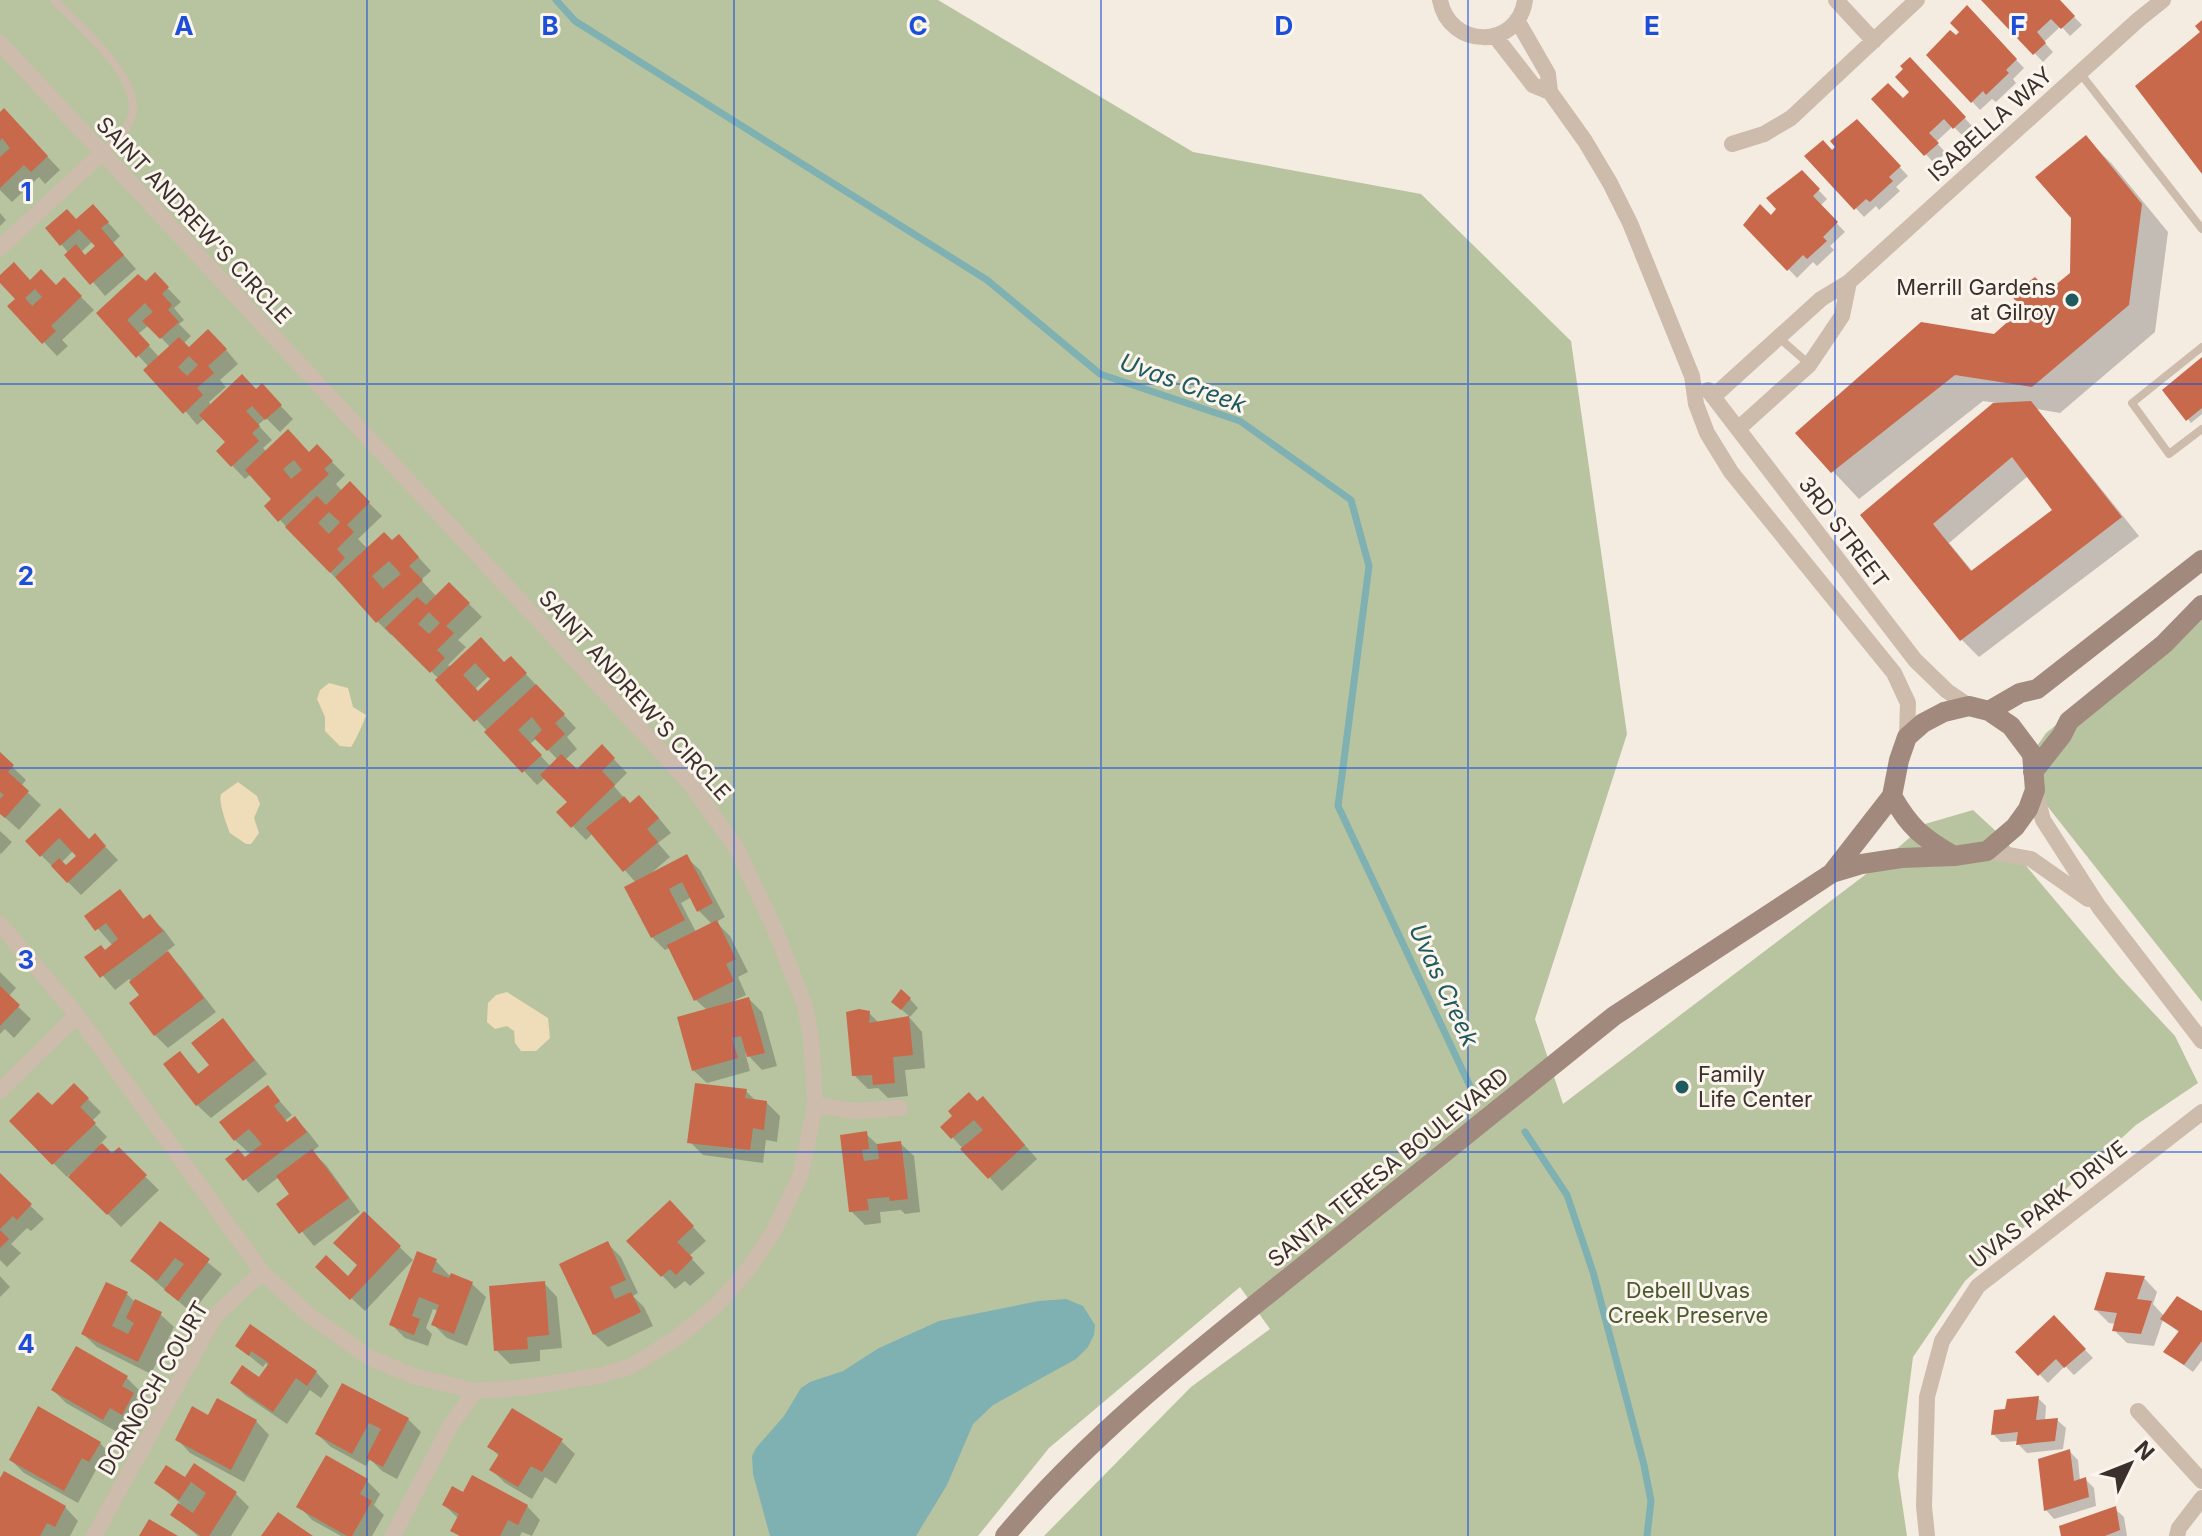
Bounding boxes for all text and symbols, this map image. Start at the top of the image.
text: A [174,10,194,41]
text: B [541,10,559,41]
text: C [908,10,928,41]
text: D [1275,10,1293,41]
text: E [1644,10,1660,41]
text: F [2010,10,2026,41]
street label: ISABELLA WAY [1923,61,2057,187]
street label: SAINT ANDREW'S CIRCLE [91,111,297,329]
text: 1 [20,176,32,207]
place label: Merrill Gardens at Gilroy [1896,274,2056,325]
marker: Merrill Gardens at Gilroy [2063,291,2081,309]
water label: Uvas Creek [1116,347,1251,419]
street label: 3RD STREET [1794,471,1894,593]
text: 2 [18,560,34,591]
street label: SAINT ANDREW'S CIRCLE [534,585,736,805]
water label: Uvas Creek [1403,919,1485,1052]
text: 3 [18,944,34,975]
place label: Family Life Center [1698,1061,1812,1112]
street label: SANTA TERESA BOULEVARD [1262,1062,1514,1272]
marker: Family Life Center [1673,1078,1691,1096]
street label: UVAS PARK DRIVE [1964,1134,2132,1274]
park label: Debell Uvas Creek Preserve [1608,1277,1768,1328]
street label: DORNOCH COURT [93,1296,213,1480]
text: 4 [17,1328,35,1359]
north arrow [2090,1424,2170,1504]
text: N [2129,1435,2160,1465]

